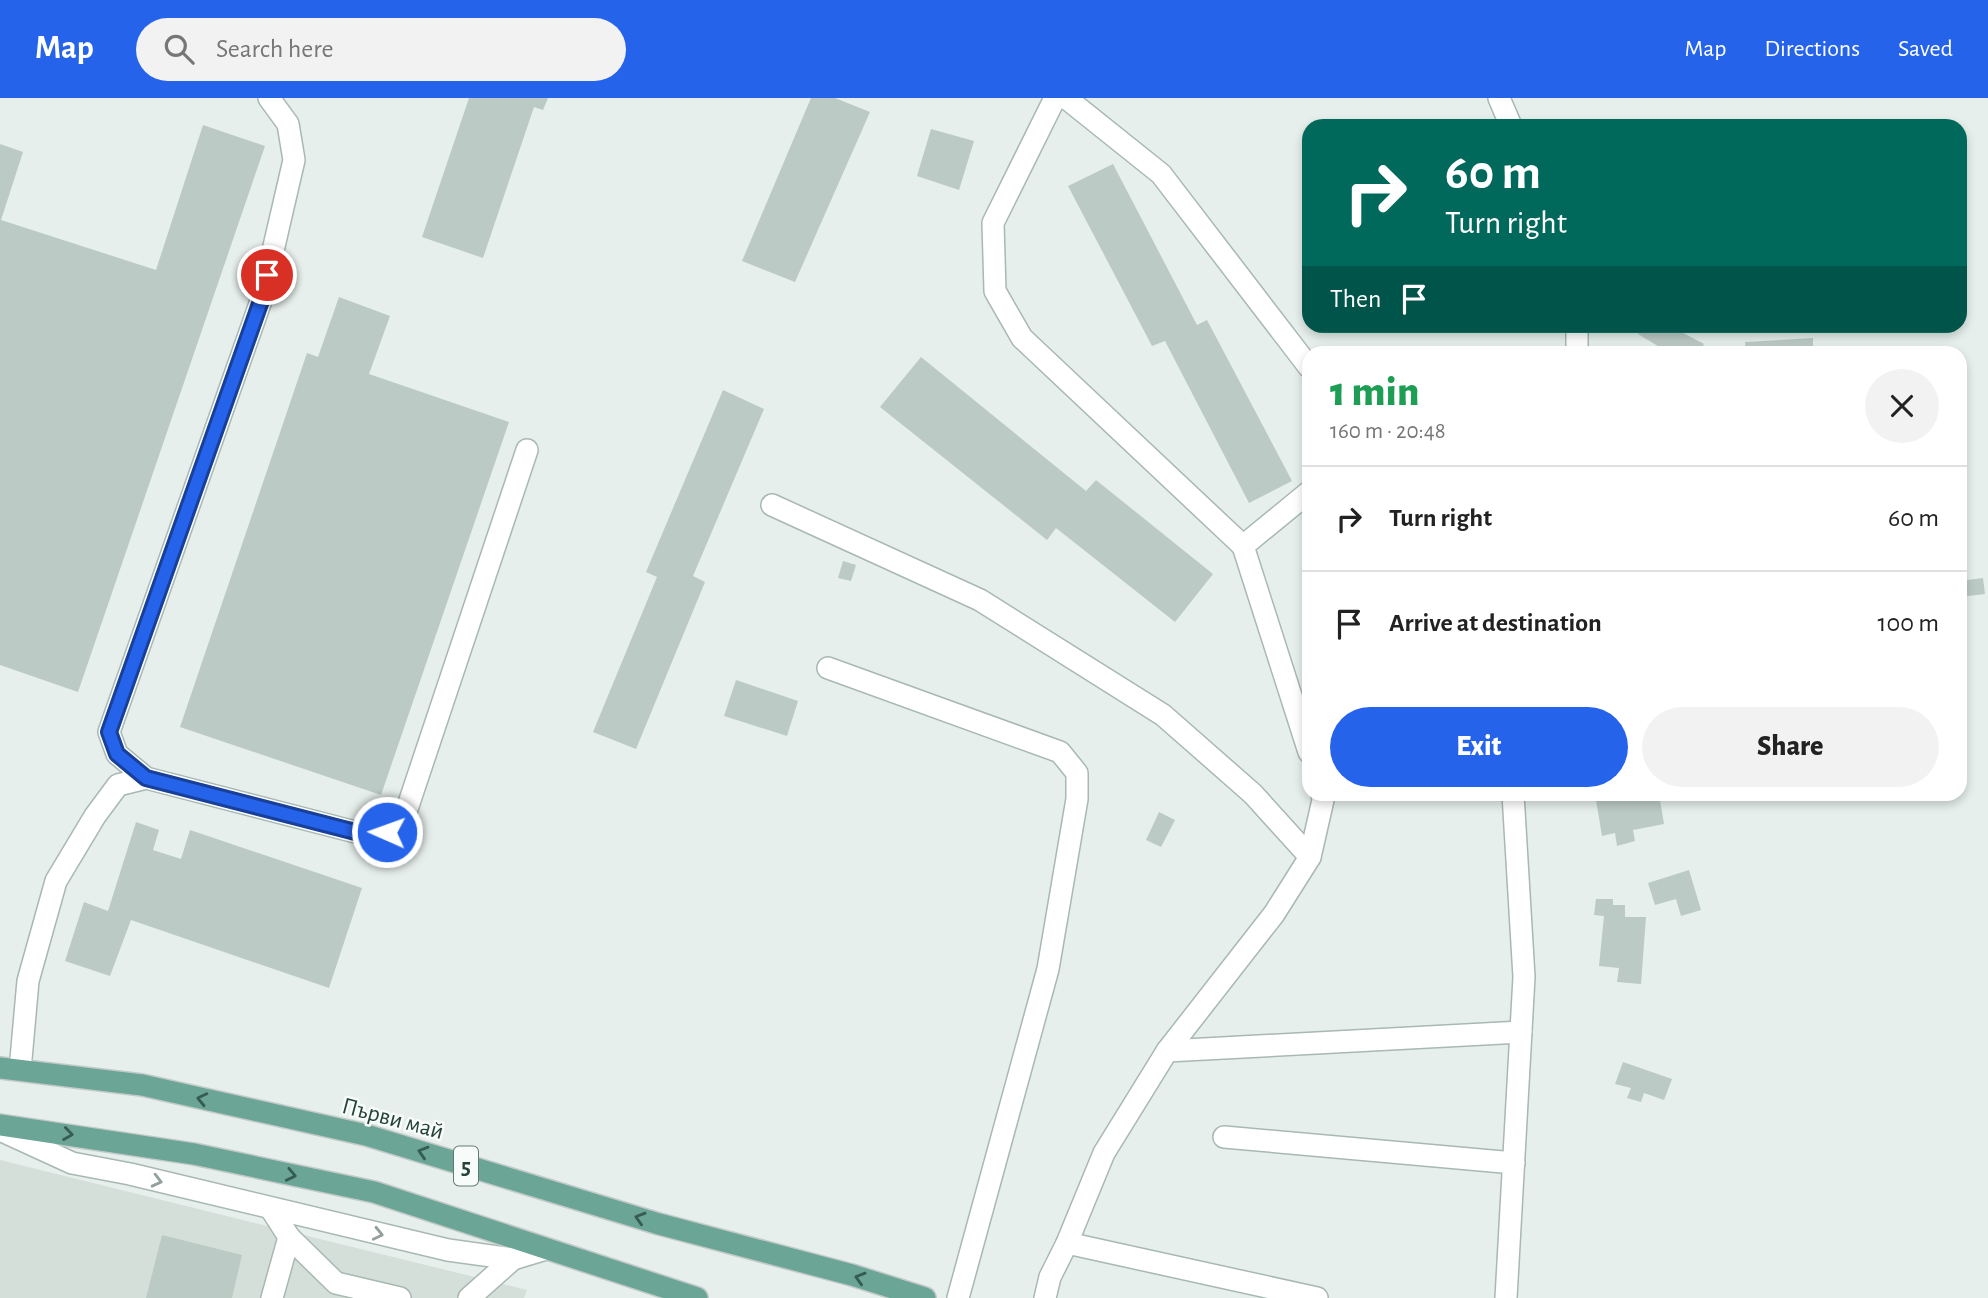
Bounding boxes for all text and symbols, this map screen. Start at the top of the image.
search box [136,18,626,81]
icon: search [160,30,198,68]
text: Map [35,32,94,65]
text: Search here [216,36,334,62]
text: Map [1684,37,1726,61]
text: Directions [1764,37,1860,61]
text: Saved [1898,37,1953,61]
icon: right [1330,147,1421,238]
text: 60 m [1445,149,1541,198]
text: Turn right [1445,207,1567,239]
pin [237,245,297,305]
icon: arrive [248,256,286,294]
icon: arrive [1395,280,1433,318]
text: Then [1330,286,1381,312]
button: close [1865,369,1939,443]
text: 1 min [1330,371,1419,413]
text: 160 m · 20:48 [1330,420,1446,443]
icon: right [1330,500,1368,538]
text: Turn right [1389,505,1492,531]
text: 60 m [1888,505,1939,531]
icon: arrive [1330,605,1368,643]
text: Arrive at destination [1389,610,1602,636]
text: 100 m [1878,610,1939,636]
button: Exit [1330,707,1628,787]
button: Share [1642,707,1939,787]
position arrow [350,795,424,869]
one-way arrow [196,1092,208,1107]
street label: Първи май [339,1094,446,1144]
one-way arrow [62,1127,74,1142]
one-way arrow [417,1146,429,1161]
road number: 5 [454,1147,478,1186]
one-way arrow [285,1166,297,1181]
one-way arrow [151,1173,163,1187]
one-way arrow [635,1212,647,1227]
one-way arrow [372,1225,384,1240]
one-way arrow [854,1271,866,1286]

